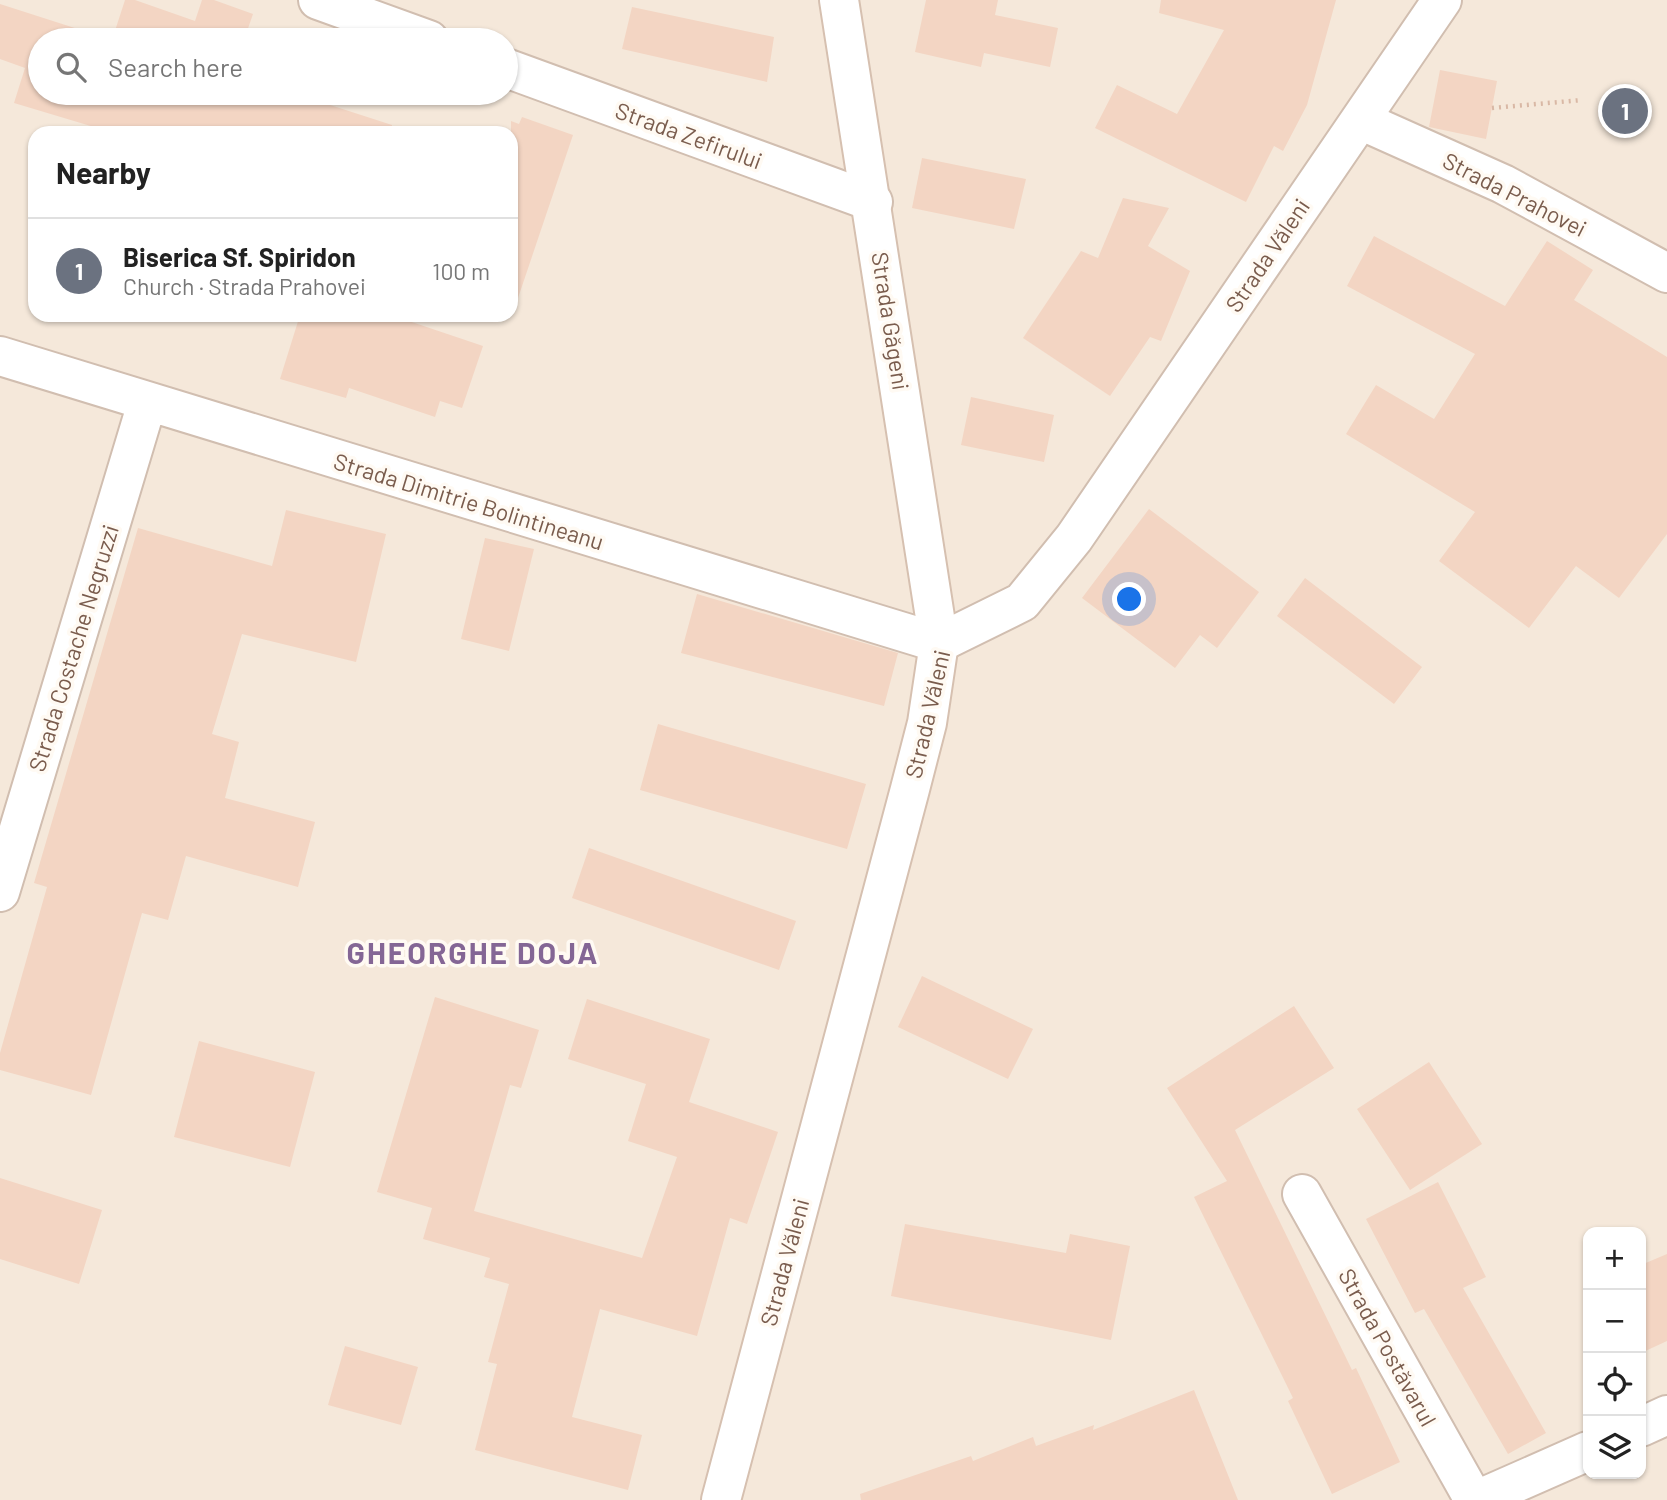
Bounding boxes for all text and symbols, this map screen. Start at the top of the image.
search box [28,28,518,105]
icon: search [52,48,90,86]
text: Search here [108,51,243,82]
pin: 1 [1602,85,1648,137]
street label: Strada Zefirului [612,96,766,174]
street label: Strada Prahovei [1438,146,1592,242]
text: Nearby [56,154,151,190]
street label: Strada Văleni [1219,193,1315,317]
text: Biserica Sf. Spiridon [123,241,356,272]
street label: Strada Găgeni [866,250,916,392]
text: 1 [75,257,83,285]
text: 100 m [432,257,490,285]
text: Church · Strada Prahovei [123,272,366,300]
street label: Strada Dimitrie Bolintineanu [331,447,607,555]
street label: Strada Costache Negruzzi [22,521,124,775]
your location [1112,582,1146,616]
street label: Strada Văleni [899,647,955,781]
district label: GHEORGHE DOJA [347,934,599,970]
street label: Strada Văleni [754,1195,814,1329]
map controls [1583,1227,1646,1479]
button: + [1583,1227,1646,1290]
street label: Strada Postăvarul [1333,1263,1443,1431]
button: − [1583,1290,1646,1353]
button: locate [1583,1353,1646,1416]
button: layers [1583,1416,1646,1479]

